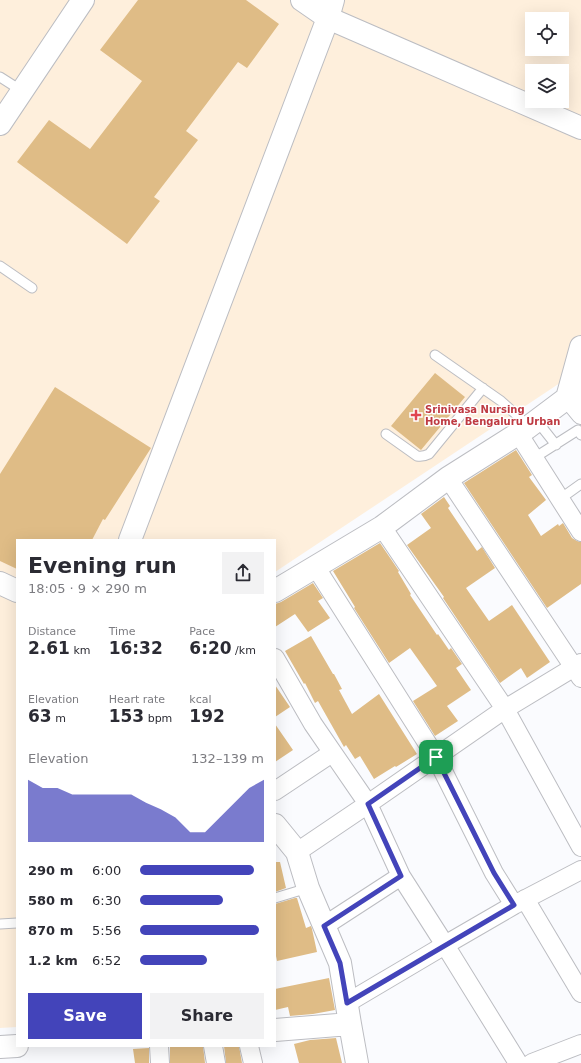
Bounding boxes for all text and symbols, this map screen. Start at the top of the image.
map controls [525,12,569,108]
button: locate [525,12,569,56]
button: layers [525,64,569,108]
place label: Srinivasa Nursing Home, Bengaluru Urban [425,404,560,427]
marker: Srinivasa Nursing Home, Bengaluru Urban [410,409,422,421]
button: share [222,552,264,594]
text: Evening run [28,553,177,578]
text: 18:05 · 9 × 290 m [28,581,147,596]
text: Distance [28,625,76,638]
text: Time [109,625,136,638]
text: Pace [189,625,215,638]
text: 2.61 [28,638,70,658]
text: 16:32 [109,638,163,658]
text: 6:20 [189,638,232,658]
text: km [70,644,91,657]
text: /km [232,644,256,657]
text: Elevation [28,693,79,706]
text: Heart rate [109,693,165,706]
text: kcal [189,693,212,706]
text: 63 [28,706,52,726]
text: 153 [109,706,144,726]
text: 192 [189,706,225,726]
text: m [52,712,66,725]
text: bpm [144,712,172,725]
pin [419,740,453,774]
icon: arrive [425,746,447,768]
text: Elevation [28,751,88,766]
text: 132–139 m [191,751,264,766]
text: 290 m [28,863,73,878]
text: 6:00 [92,863,121,878]
text: 580 m [28,893,73,908]
text: 6:30 [92,893,121,908]
text: 870 m [28,923,73,938]
text: 5:56 [92,923,121,938]
text: 1.2 km [28,953,78,968]
text: 6:52 [92,953,121,968]
button: Save [28,993,142,1039]
button: Share [150,993,264,1039]

